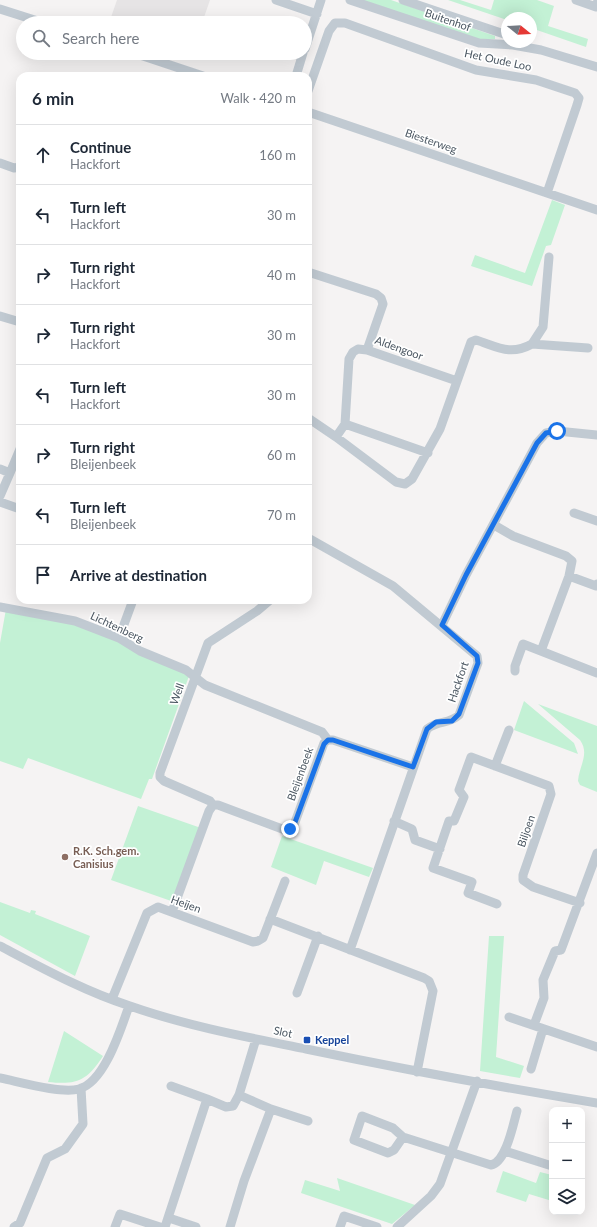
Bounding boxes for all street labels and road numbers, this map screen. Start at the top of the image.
street label: Buitenhof [423,6,473,33]
street label: Het Oude Loo [463,46,533,73]
street label: Biesterweg [404,126,459,156]
street label: Aldengoor [373,333,425,362]
street label: Lichtenberg [89,609,146,645]
street label: Hackfort [444,660,471,704]
street label: Well [167,681,186,706]
street label: Bleijenbeek [284,745,315,802]
street label: Biljoen [514,813,537,849]
street label: Heijen [169,892,203,915]
street label: Slot [273,1023,294,1040]

